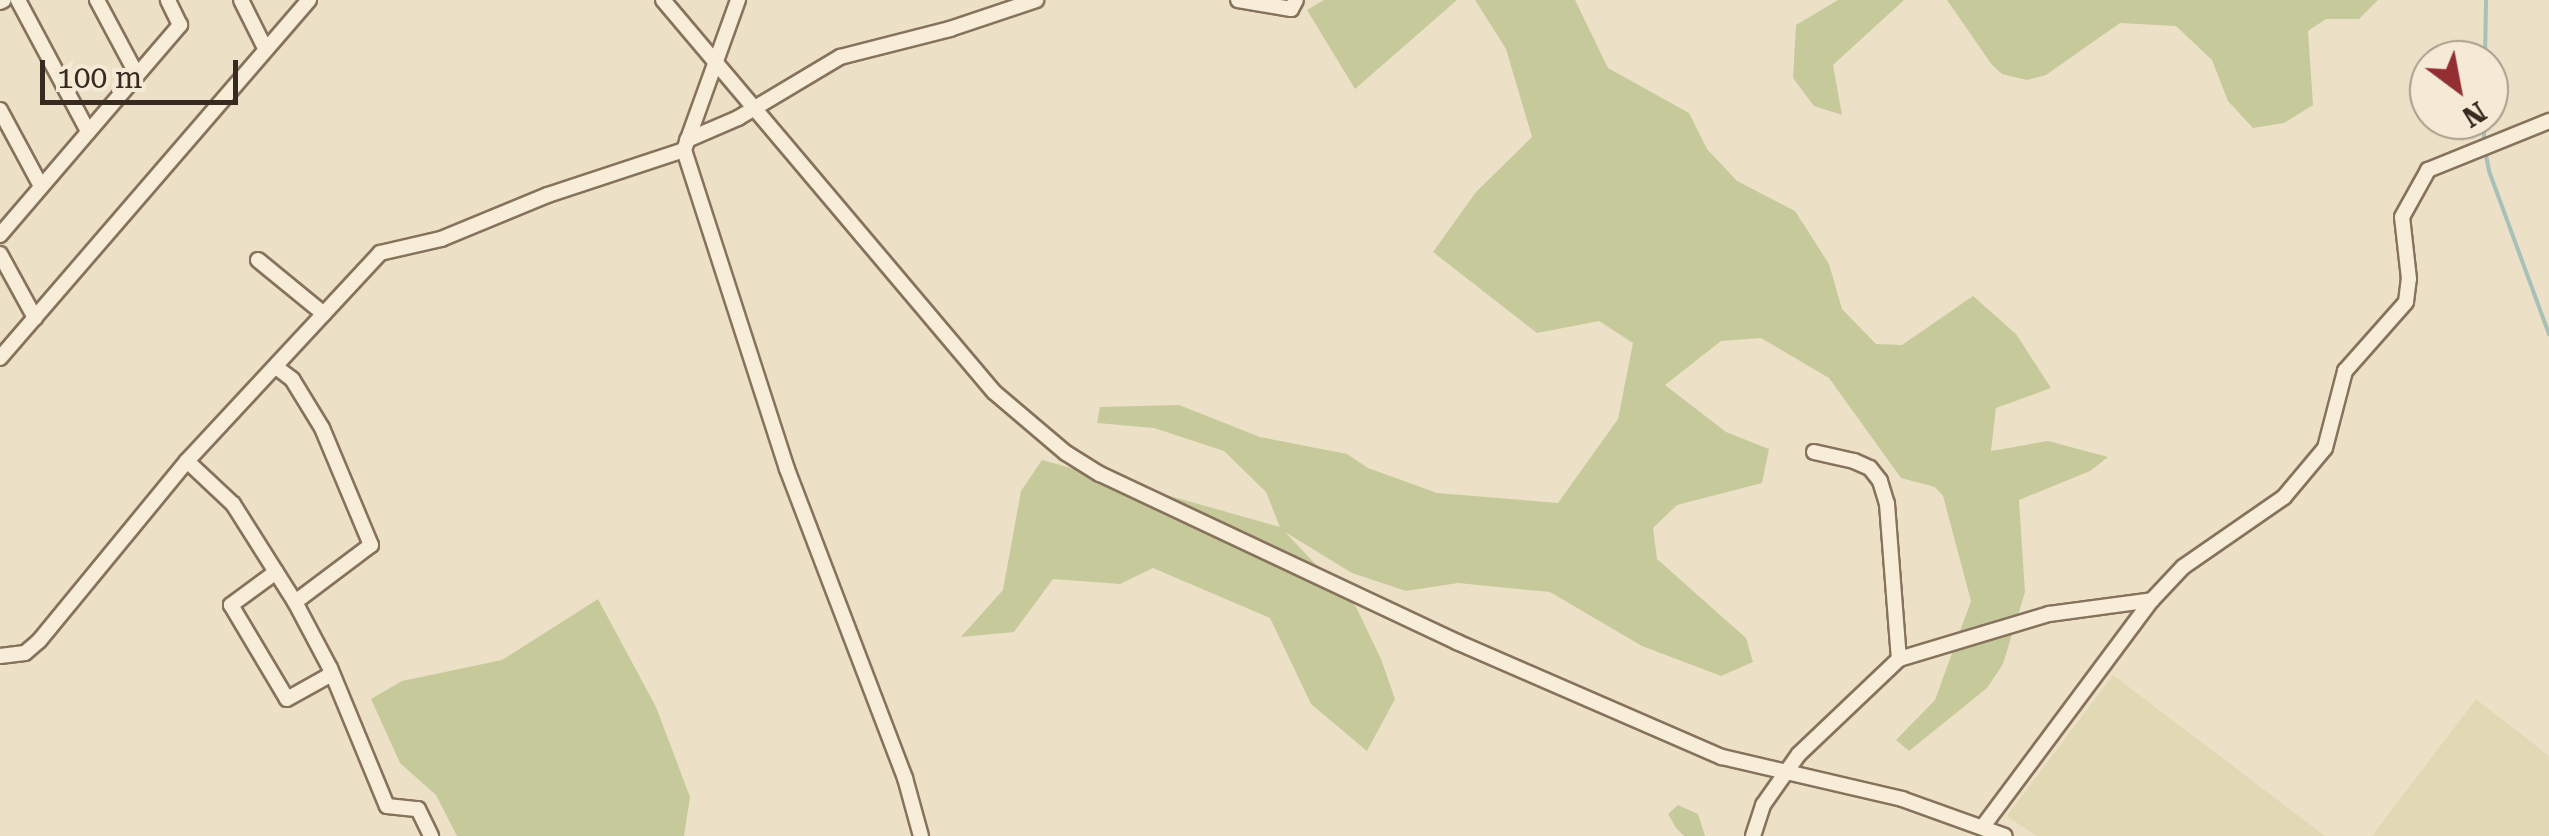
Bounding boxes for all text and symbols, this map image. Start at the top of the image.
scale bar [45,40,242,102]
north arrow [2409,40,2509,140]
text: 100 m [57,60,142,95]
text: N [2456,94,2492,134]

